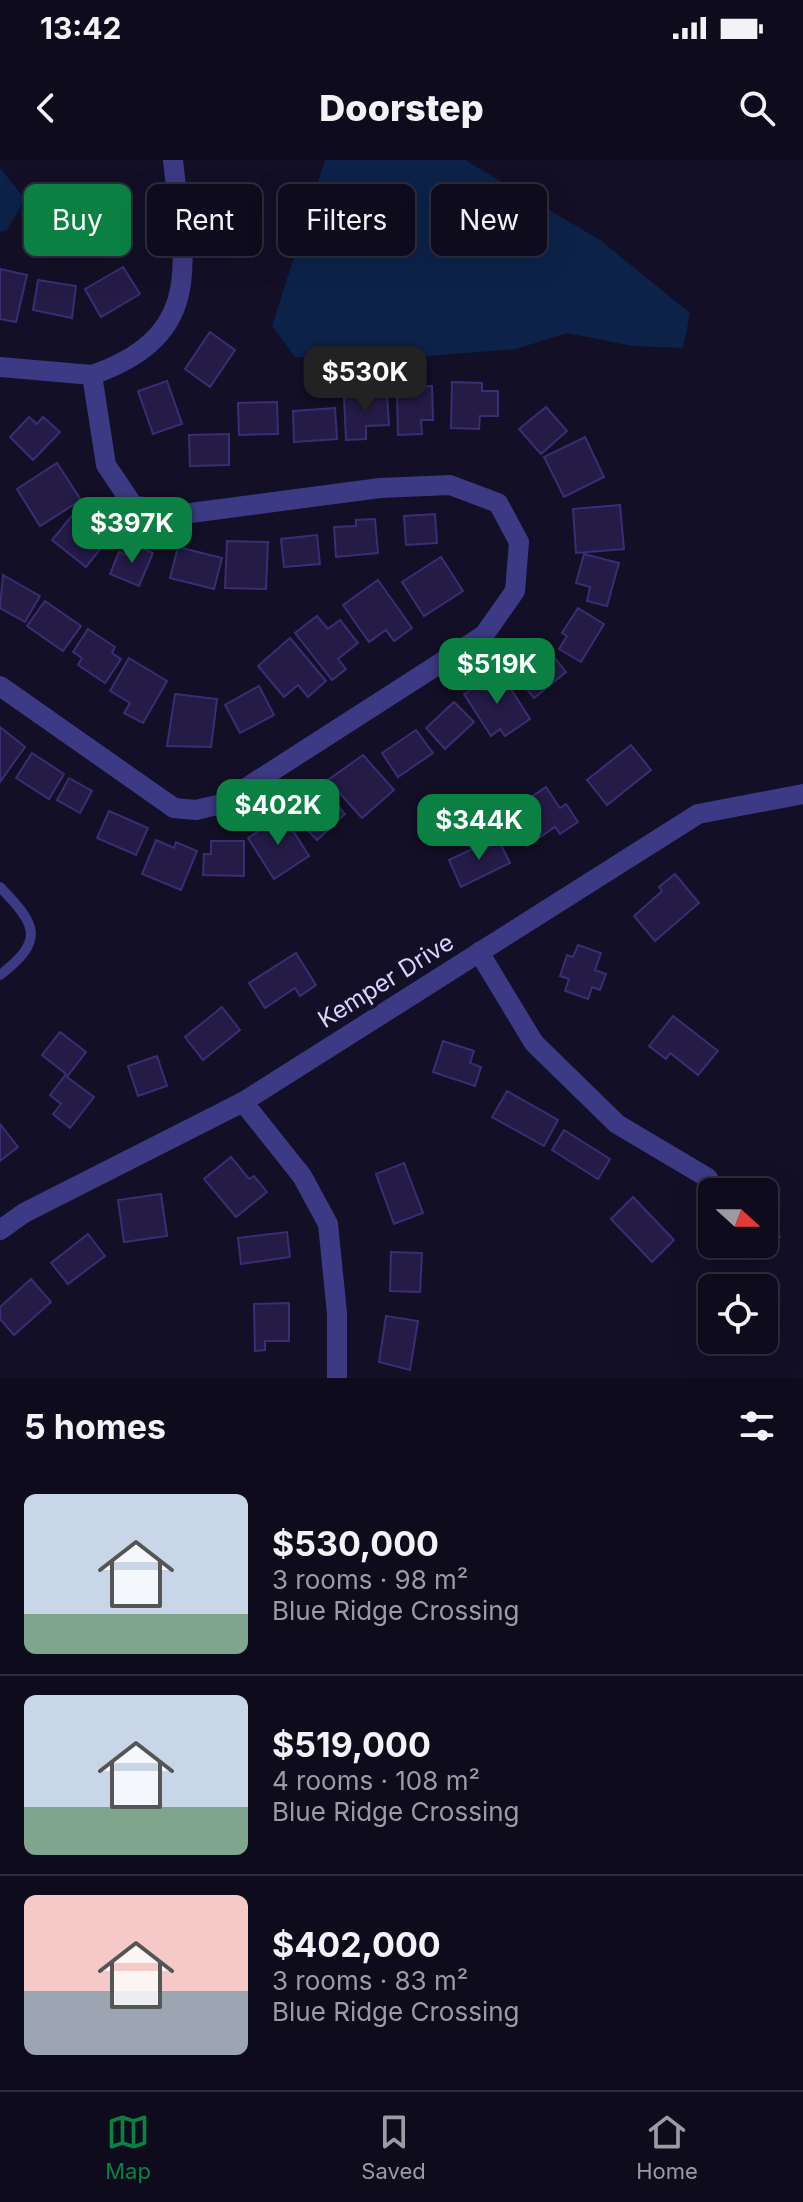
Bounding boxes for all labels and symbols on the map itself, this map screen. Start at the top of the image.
pin: $530K [309,346,421,414]
pin: $397K [76,497,188,565]
pin: $519K [441,638,553,706]
pin: $402K [222,779,334,847]
pin: $344K [423,794,535,862]
street label: Kemper Drive [313,927,459,1034]
north arrow [698,1178,778,1258]

